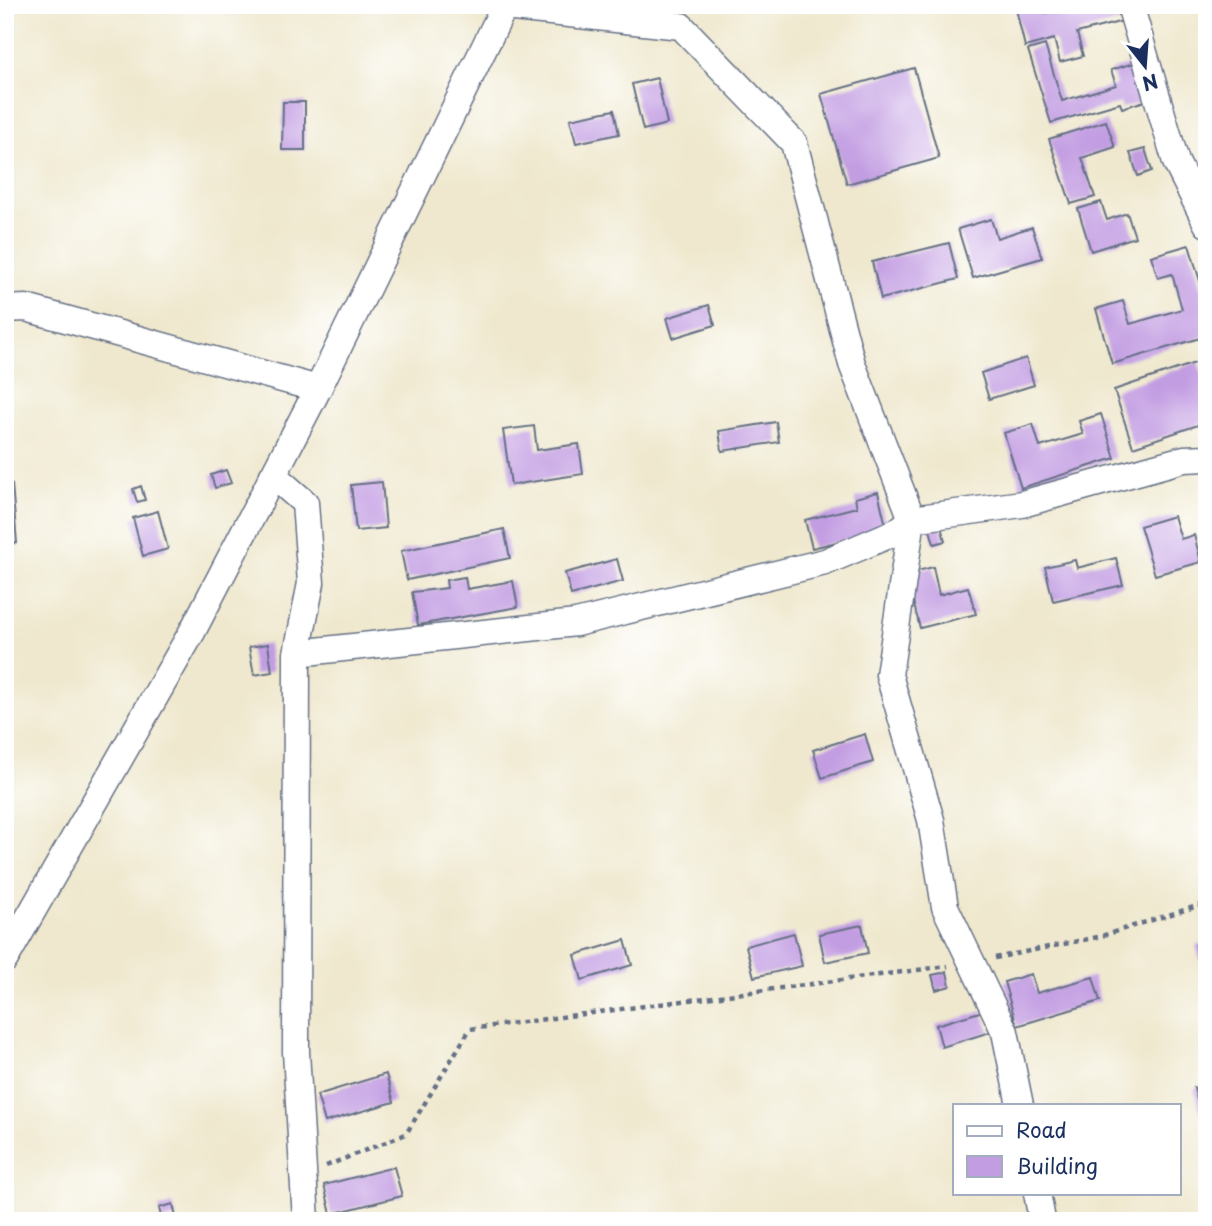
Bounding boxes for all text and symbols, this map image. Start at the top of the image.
north arrow [1110,32,1180,102]
text: N [1139,68,1162,99]
legend [953,1104,1180,1194]
text: Road [1016,1113,1067,1145]
text: Building [1016,1149,1098,1181]

